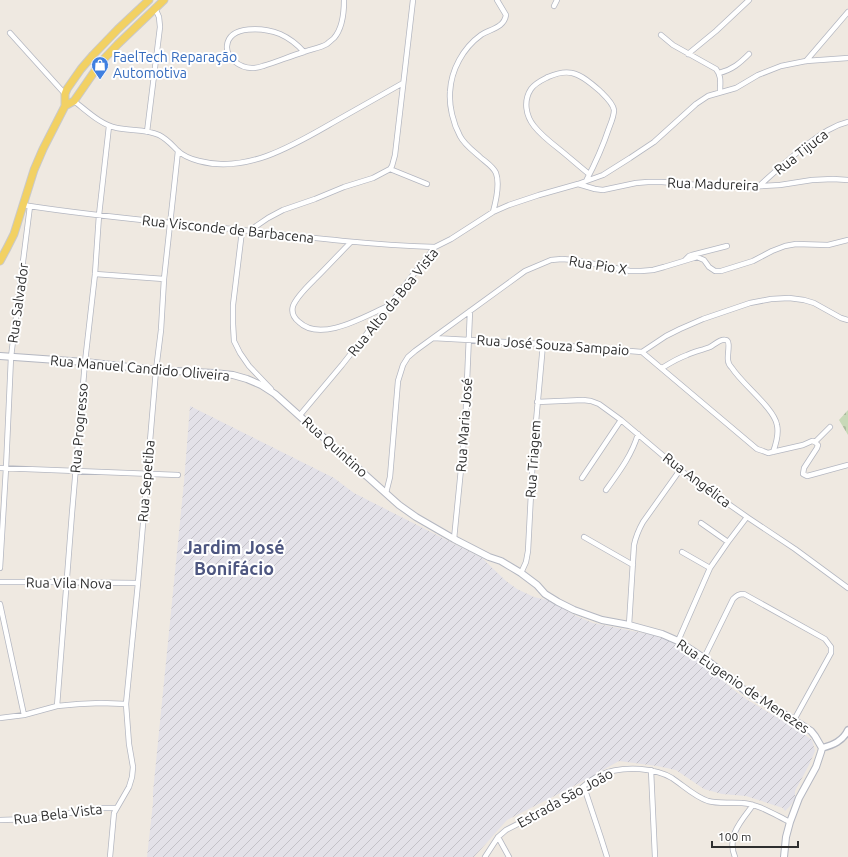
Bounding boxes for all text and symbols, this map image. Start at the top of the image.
place label: FaelTech Reparação Automotiva [113,49,237,81]
shop icon: FaelTech Reparação Automotiva [90,55,110,80]
street label: Rua Tijuca [771,126,831,178]
street label: Rua Madureira [667,174,759,194]
street label: Rua Visconde de Barbacena [141,212,315,246]
street label: Rua Alto da Boa Vista [345,245,441,359]
street label: Rua Pio X [568,252,629,278]
street label: Rua Salvador [4,261,32,344]
street label: Rua José Souza Sampaio [476,332,630,358]
street label: Rua Manuel Candido Oliveira [49,352,231,384]
street label: Rua Maria José [453,377,475,473]
street label: Rua Progresso [67,382,91,474]
street label: Rua Quintino [299,413,371,481]
street label: Rua Triagem [522,419,544,499]
street label: Rua Sepetiba [134,439,158,523]
street label: Rua Angélica [660,449,734,511]
district label: Jardim José Bonifácio [183,537,285,578]
street label: Rua Vila Nova [26,574,112,592]
street label: Rua Eugenio de Menezes [674,636,812,736]
street label: Estrada São João [514,765,616,831]
street label: Rua Bela Vista [13,801,103,827]
scale bar [712,823,798,849]
text: 100 m [718,830,751,843]

